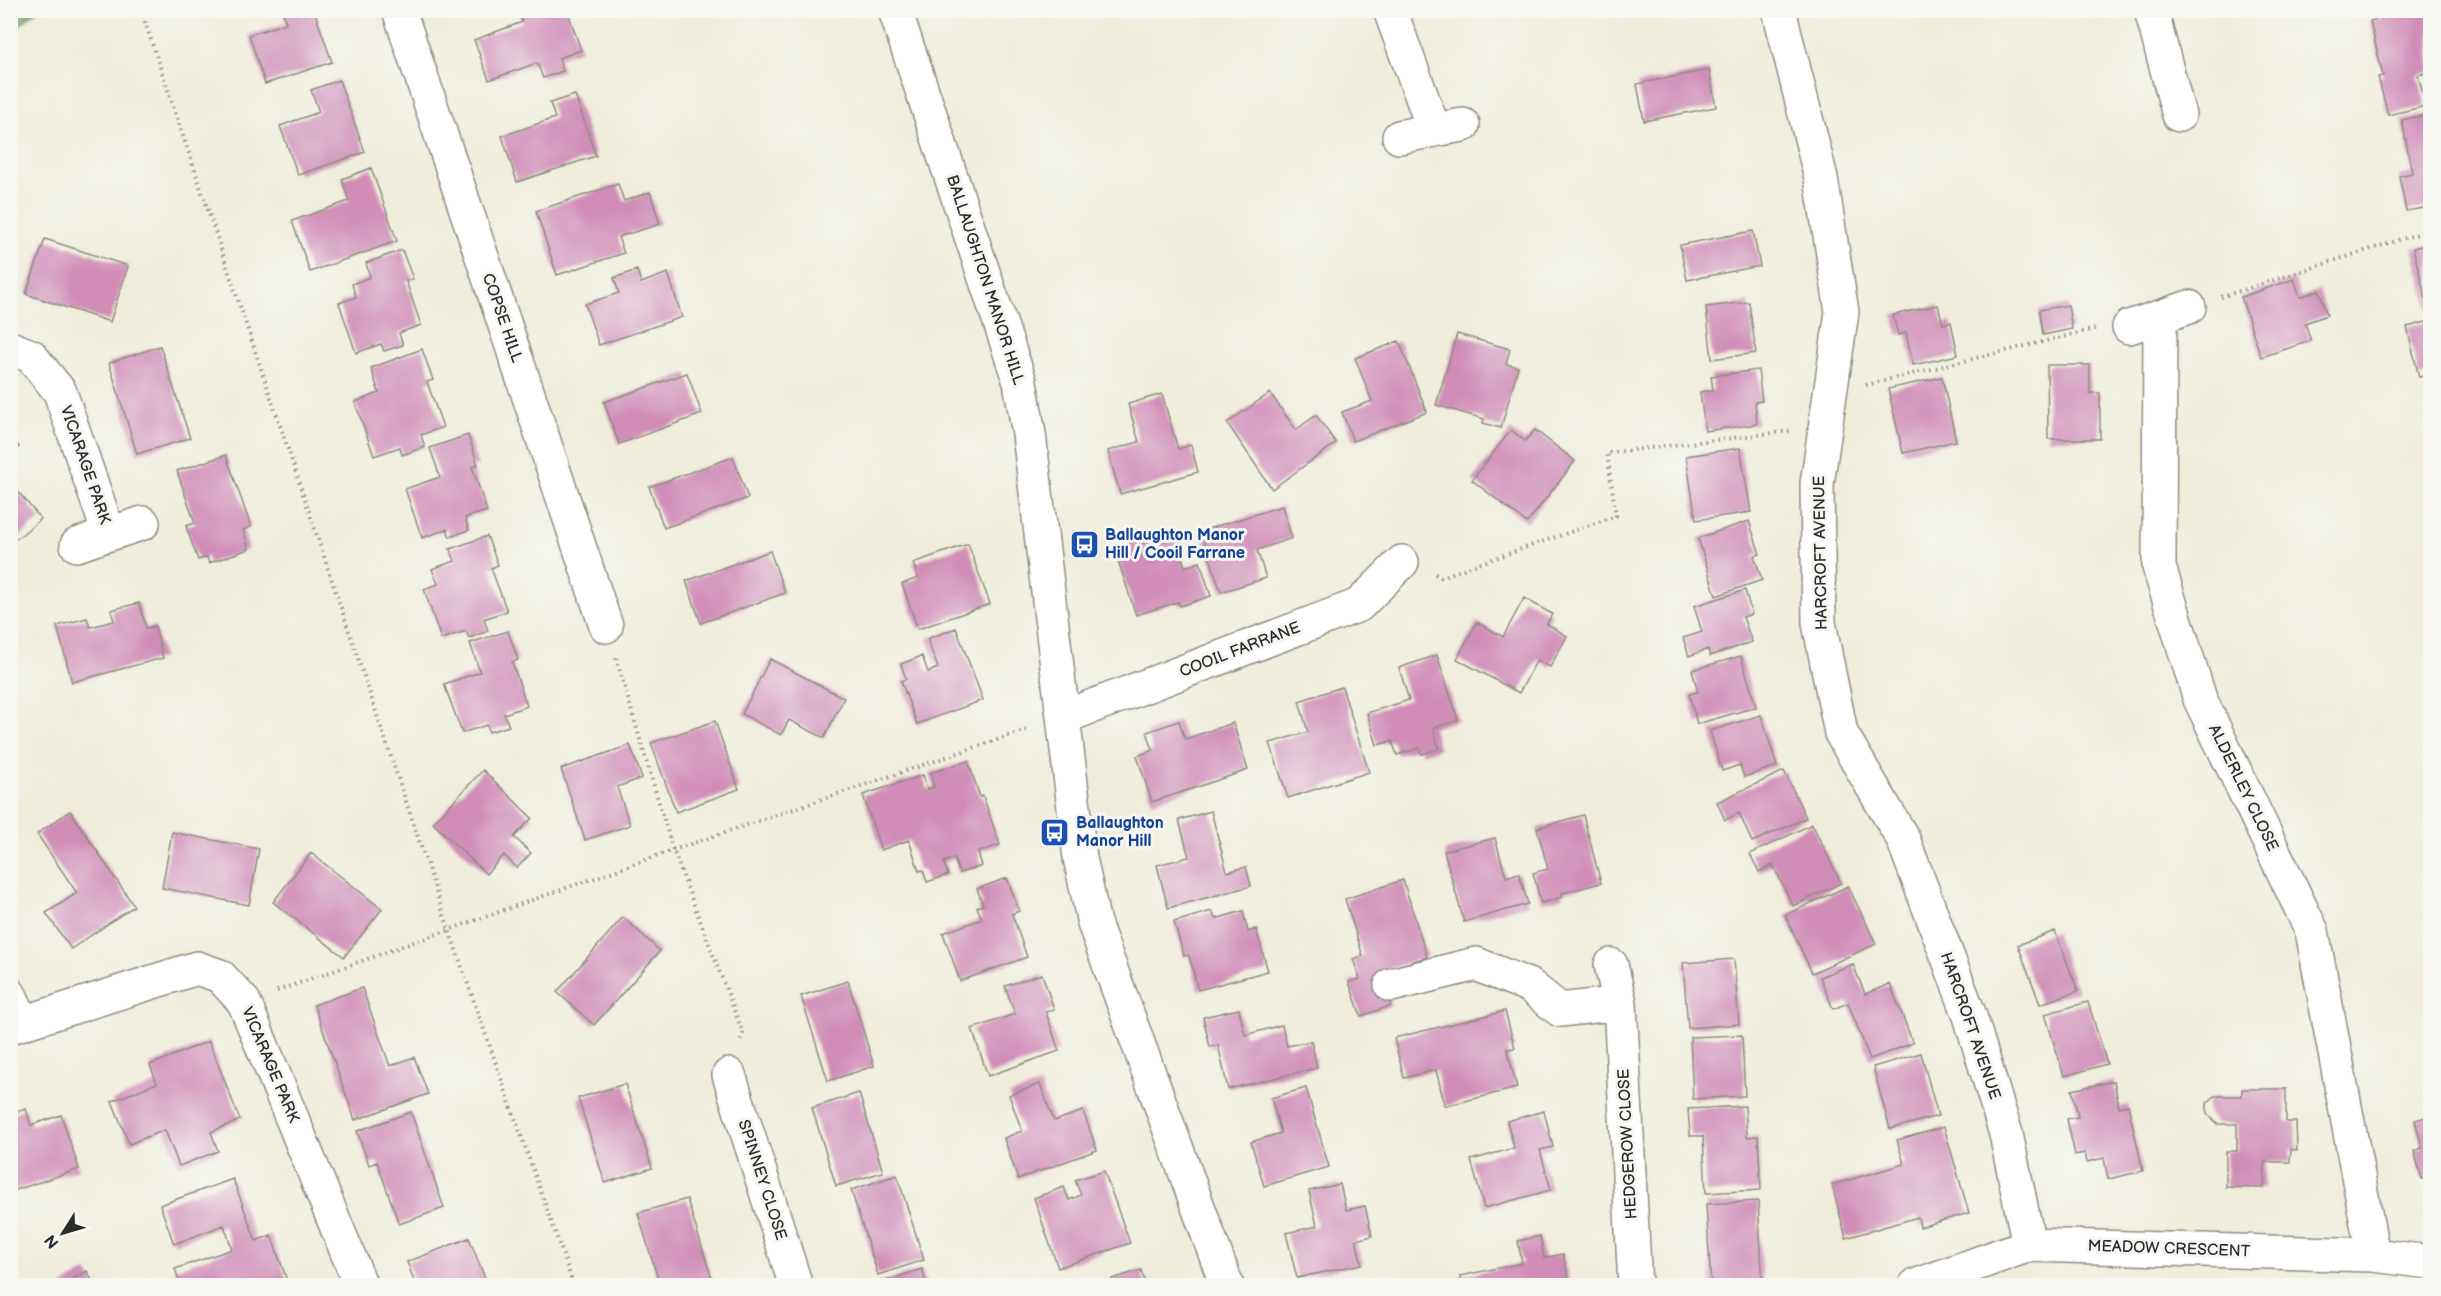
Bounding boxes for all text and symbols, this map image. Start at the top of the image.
street label: BALLAUGHTON MANOR HILL [942,173,1028,388]
street label: COPSE HILL [478,271,526,366]
street label: VICARAGE PARK [56,403,114,527]
street label: HARCROFT AVENUE [1810,476,1832,630]
place label: Ballaughton Manor Hill / Cooil Farrane [1105,526,1245,563]
bus stop icon: Ballaughton Manor Hill / Cooil Farrane [1068,528,1100,560]
street label: COOIL FARRANE [1177,618,1303,682]
street label: ALDERLEY CLOSE [2204,722,2282,854]
place label: Ballaughton Manor Hill [1076,814,1164,851]
bus stop icon: Ballaughton Manor Hill [1039,816,1071,848]
street label: HARCROFT AVENUE [1936,950,2004,1102]
street label: VICARAGE PARK [237,1004,303,1126]
street label: HEDGEROW CLOSE [1615,1068,1641,1220]
street label: SPINNEY CLOSE [734,1117,790,1243]
north arrow [33,1203,93,1263]
text: N [41,1231,63,1252]
street label: MEADOW CRESCENT [2087,1237,2251,1261]

